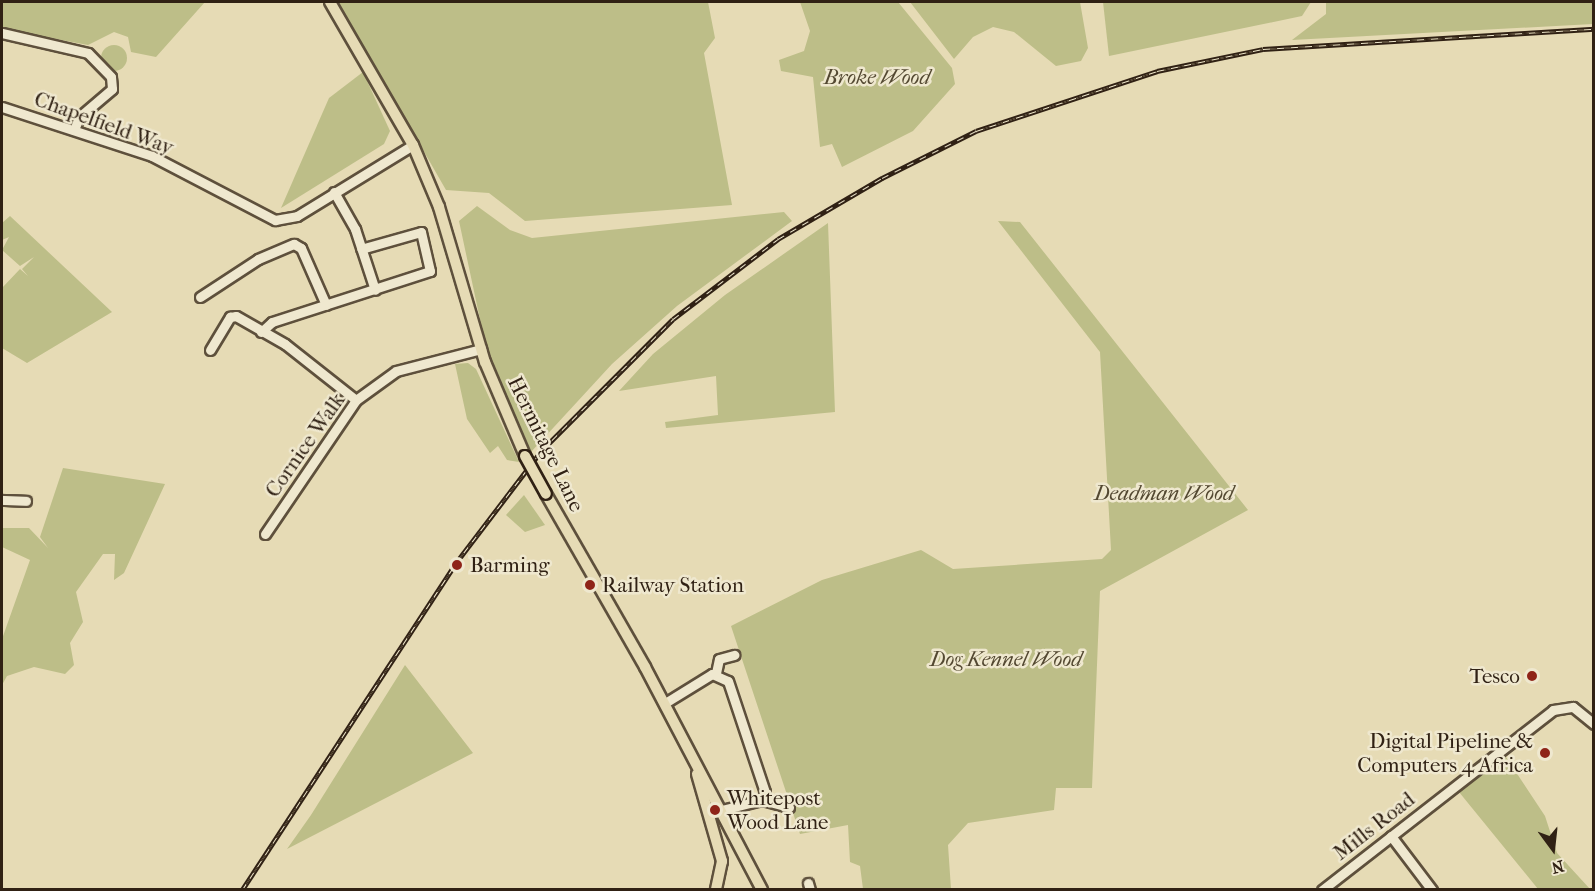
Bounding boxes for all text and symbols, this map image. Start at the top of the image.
park label: Broke Wood [824,64,930,90]
street label: Chapelfield Way [31,86,177,160]
street label: Hermitage Lane [502,372,590,516]
street label: Cornice Walk [260,388,350,502]
park label: Deadman Wood [1094,480,1234,506]
place label: Barming [470,552,549,578]
marker: Barming [448,556,466,574]
place label: Railway Station [602,572,744,598]
marker: Railway Station [583,578,597,592]
park label: Dog Kennel Wood [930,646,1082,672]
place label: Tesco [1470,663,1520,689]
marker: Tesco [1525,669,1539,683]
place label: Digital Pipeline & Computers 4 Africa [1357,728,1533,778]
marker: Digital Pipeline & Computers 4 Africa [1538,746,1552,760]
place label: Whitepost Wood Lane [727,785,828,835]
street label: Mills Road [1328,787,1420,865]
marker: Whitepost Wood Lane [708,803,722,817]
north arrow [1523,819,1583,879]
text: N [1549,856,1566,878]

